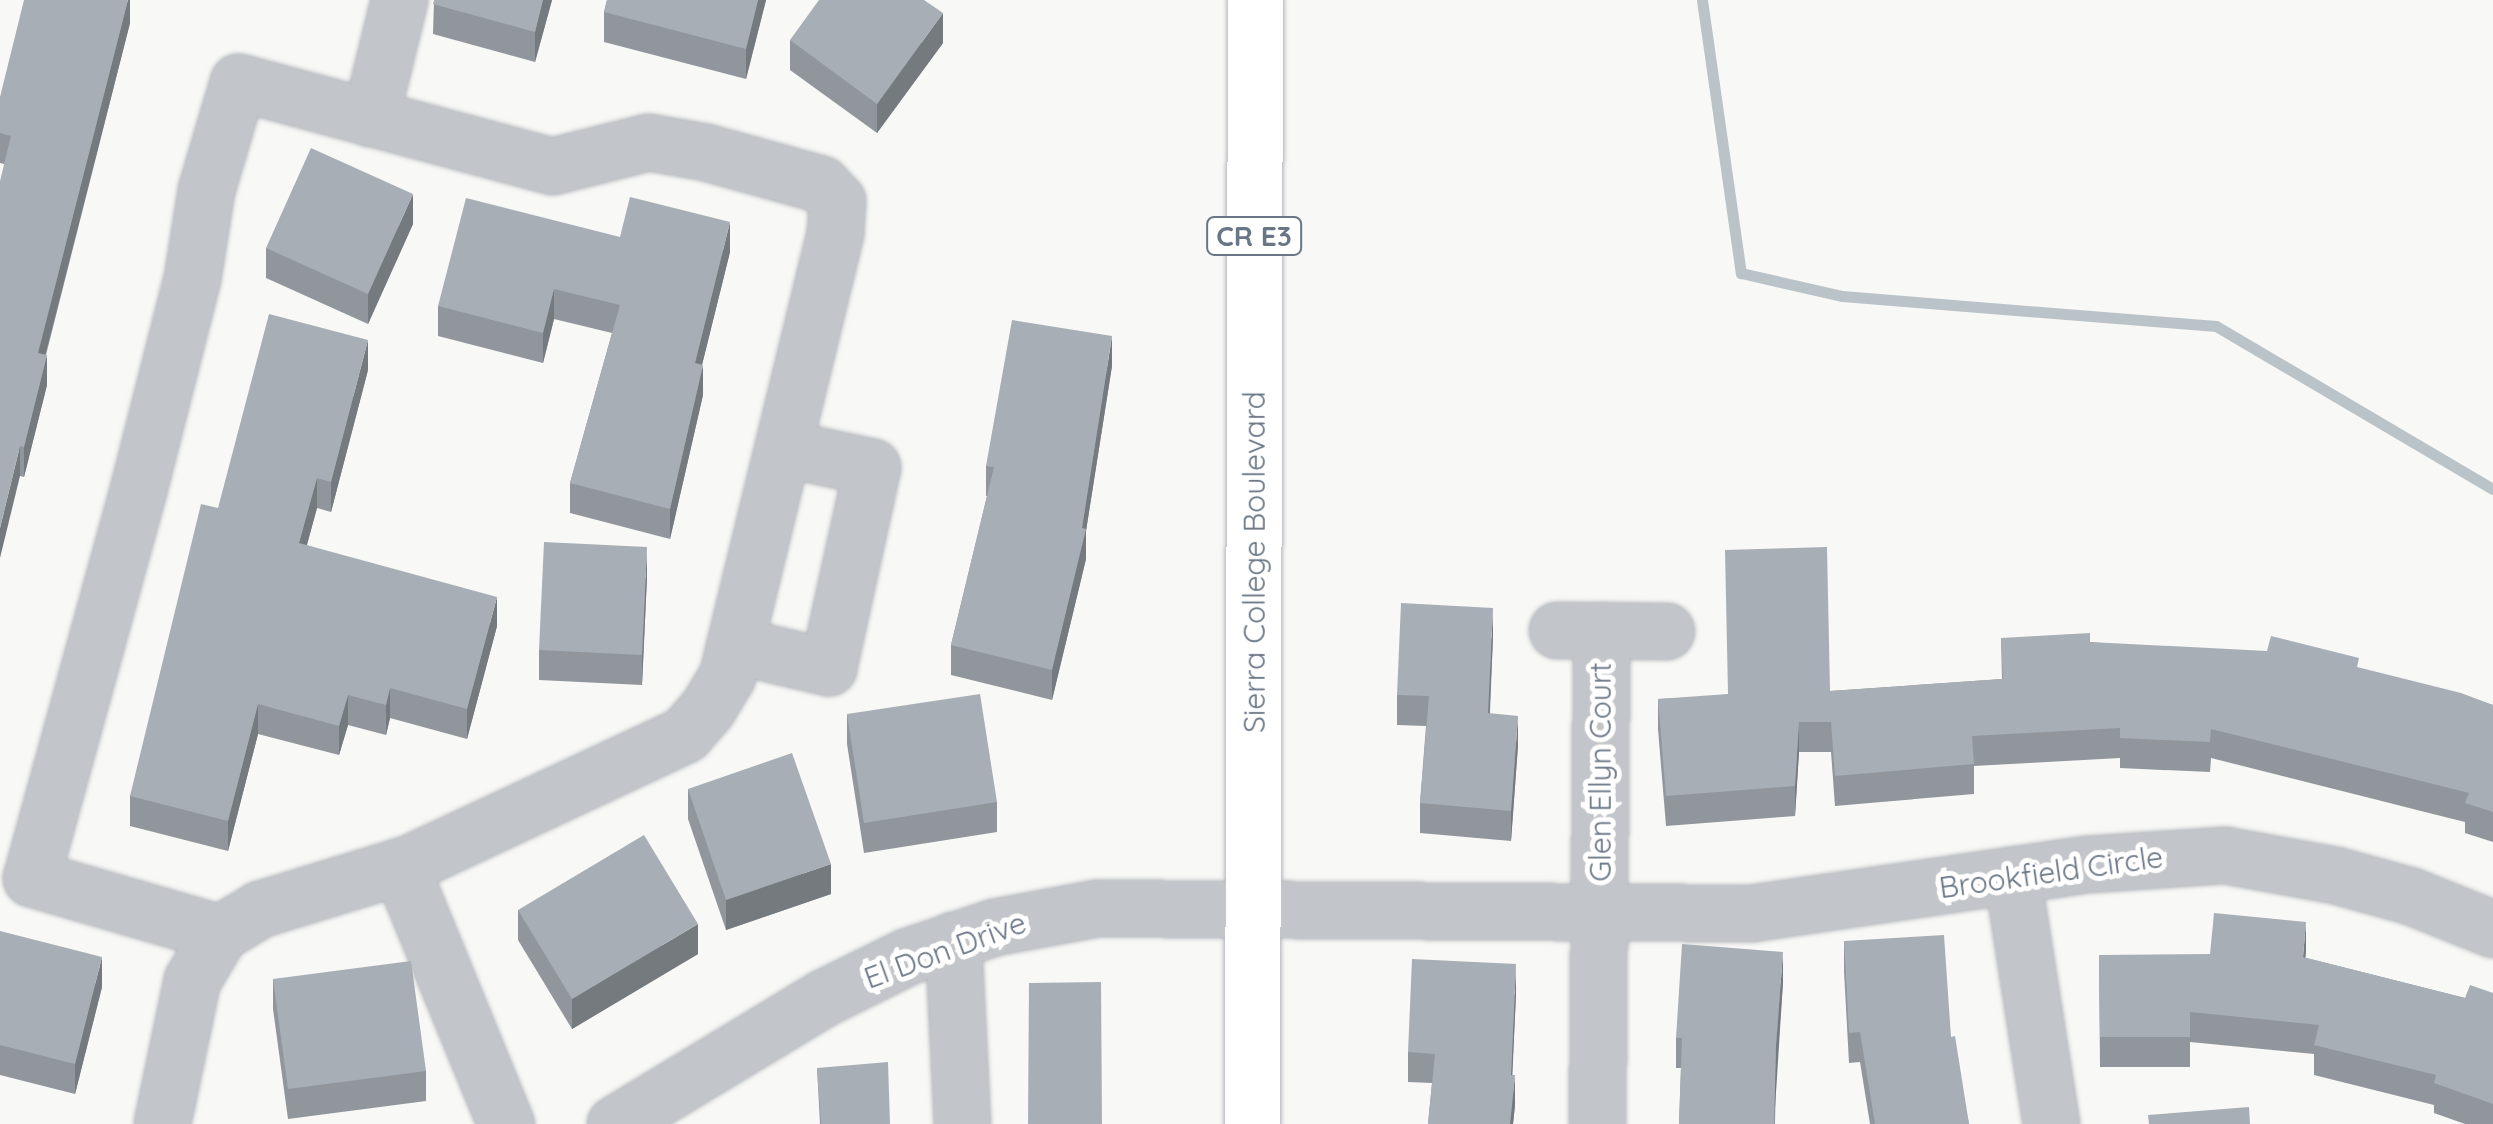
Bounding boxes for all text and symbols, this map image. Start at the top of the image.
road number: CR E3 [1204,213,1304,259]
street label: Sierra College Boulevard [1236,391,1272,733]
street label: Glen Ellyn Court [1582,662,1618,882]
street label: Brookfield Circle [1937,838,2165,906]
street label: El Don Drive [859,904,1031,996]

